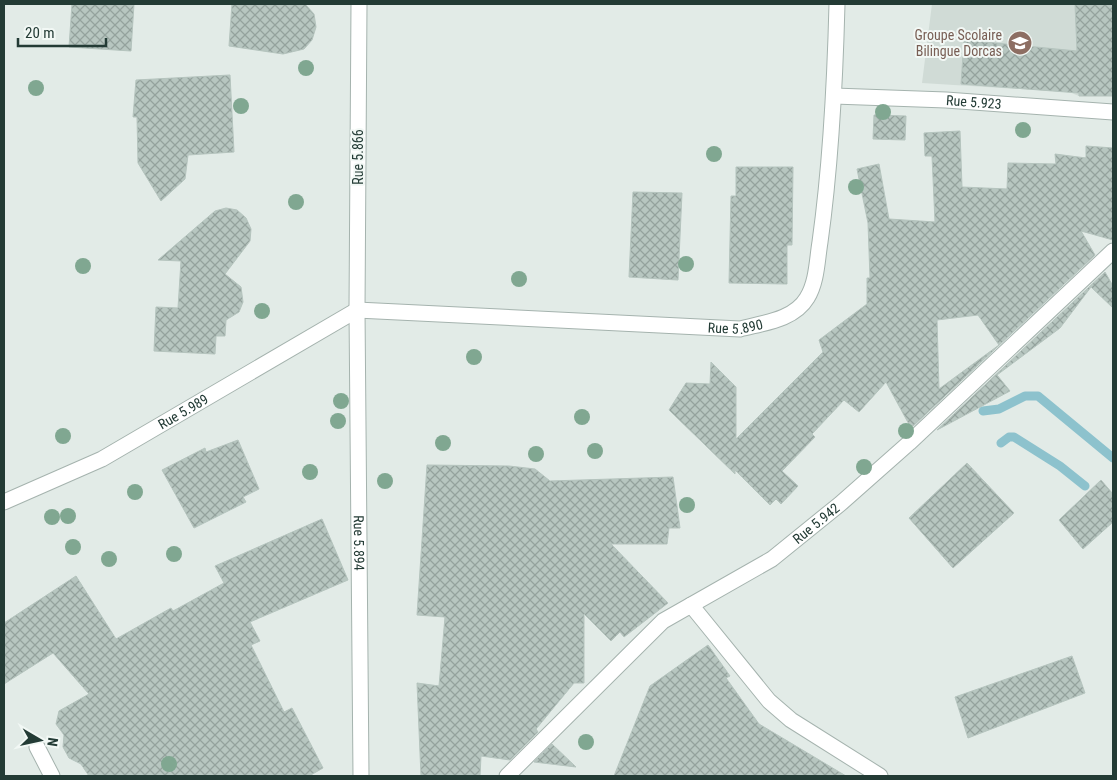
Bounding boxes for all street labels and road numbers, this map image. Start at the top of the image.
street label: Rue 5.923 [946,92,1002,112]
street label: Rue 5.866 [350,129,366,185]
street label: Rue 5.890 [707,316,765,337]
street label: Rue 5.989 [155,391,211,432]
street label: Rue 5.942 [790,500,843,547]
street label: Rue 5.894 [351,515,367,571]

